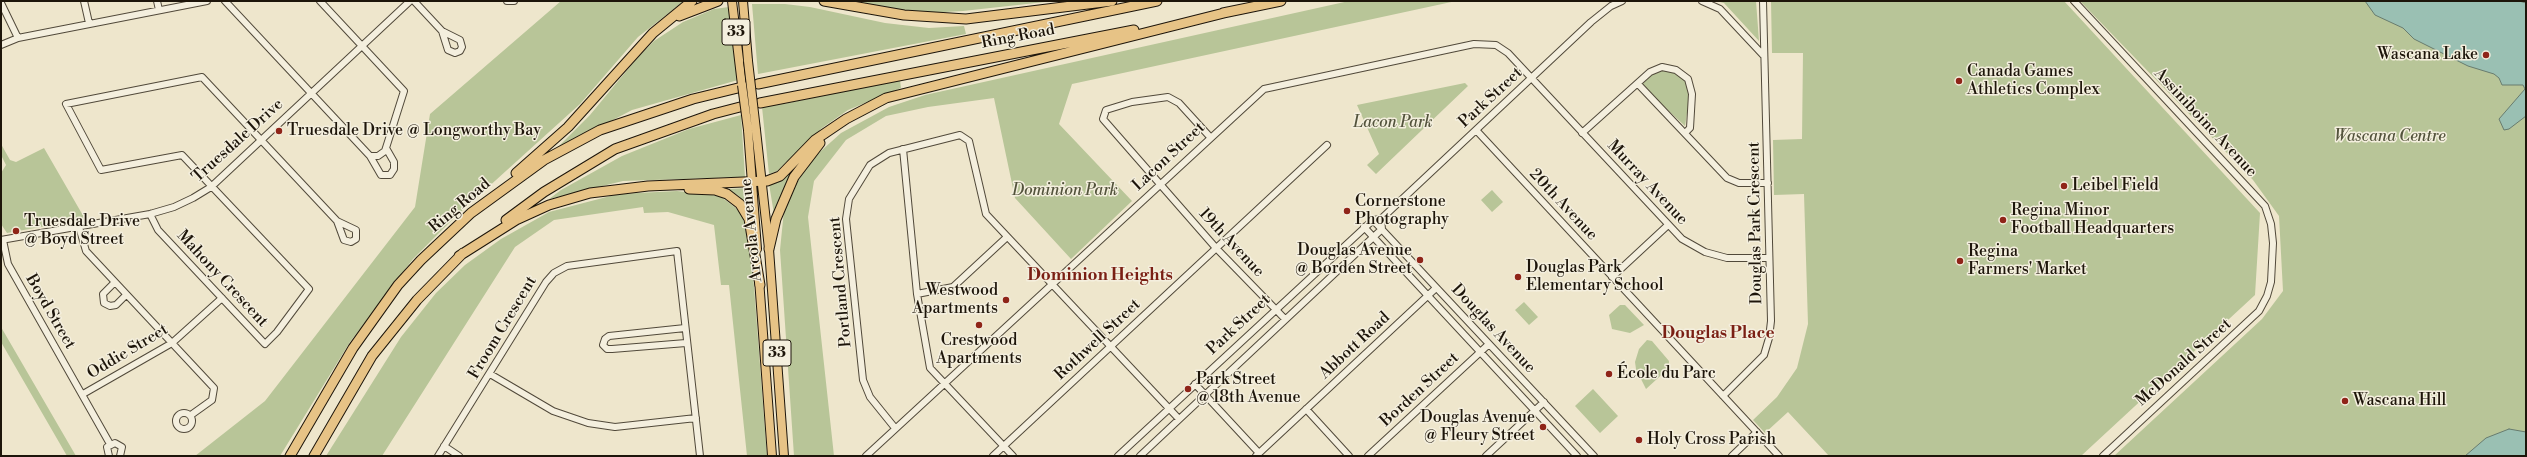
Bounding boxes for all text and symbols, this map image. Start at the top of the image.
road number: 33 [722,19,750,45]
street label: Ring Road [980,20,1056,54]
place label: Wascana Lake [2377,45,2478,65]
marker: Wascana Lake [2481,50,2491,60]
place label: Canada Games Athletics Complex [1967,62,2100,100]
street label: Park Street [1455,64,1527,132]
street label: Assiniboine Avenue [2150,64,2260,182]
marker: Canada Games Athletics Complex [1954,76,1964,86]
street label: Truesdale Drive [188,95,288,187]
park label: Lacon Park [1353,113,1433,133]
street label: Lacon Street [1129,119,1209,195]
place label: Truesdale Drive @ Longworthy Bay [287,121,541,141]
marker: Truesdale Drive @ Longworthy Bay [274,126,284,136]
park label: Wascana Centre [2334,127,2446,147]
street label: Murray Avenue [1603,137,1691,229]
street label: Douglas Park Crescent [1745,141,1767,305]
street label: 20th Avenue [1525,165,1601,245]
street label: Ring Road [425,175,495,237]
place label: Leibel Field [2072,176,2159,196]
street label: Arcola Avenue [737,177,767,283]
park label: Dominion Park [1012,181,1118,201]
marker: Leibel Field [2059,181,2069,191]
place label: Cornerstone Photography [1355,192,1449,230]
place label: Regina Minor Football Headquarters [2011,201,2174,239]
street label: 19th Avenue [1194,204,1268,282]
marker: Cornerstone Photography [1342,206,1352,216]
place label: Truesdale Drive @ Boyd Street [24,212,140,250]
marker: Regina Minor Football Headquarters [1998,215,2008,225]
street label: Portland Crescent [826,216,856,348]
marker: Truesdale Drive @ Boyd Street [11,226,21,236]
street label: Mahony Crescent [172,227,272,331]
place label: Douglas Avenue @ Borden Street [1295,241,1412,279]
place label: Regina Farmers' Market [1968,242,2087,280]
marker: Douglas Avenue @ Borden Street [1415,255,1425,265]
marker: Regina Farmers' Market [1955,256,1965,266]
place label: Douglas Park Elementary School [1526,258,1663,296]
district label: Dominion Heights [1027,266,1173,286]
street label: Boyd Street [21,271,79,353]
marker: Douglas Park Elementary School [1513,272,1523,282]
street label: Froom Crescent [465,273,541,383]
place label: Westwood Apartments [912,281,998,319]
street label: Douglas Avenue [1447,281,1539,377]
street label: Park Street [1203,291,1275,359]
marker: Westwood Apartments [1001,295,1011,305]
street label: Rothwell Street [1051,295,1145,385]
street label: Abbott Road [1316,308,1394,384]
street label: McDonald Street [2132,315,2236,411]
street label: Oddie Street [84,320,172,384]
marker: Crestwood Apartments [974,320,984,330]
district label: Douglas Place [1661,324,1775,344]
place label: Crestwood Apartments [936,331,1022,369]
road number: 33 [763,340,791,366]
street label: Borden Street [1377,349,1463,431]
place label: École du Parc [1617,364,1716,384]
marker: École du Parc [1604,369,1614,379]
place label: Park Street @ 18th Avenue [1196,370,1300,408]
marker: Park Street @ 18th Avenue [1183,384,1193,394]
place label: Wascana Hill [2353,391,2446,411]
marker: Wascana Hill [2340,396,2350,406]
place label: Douglas Avenue @ Fleury Street [1420,408,1535,446]
marker: Douglas Avenue @ Fleury Street [1538,422,1548,432]
place label: Holy Cross Parish [1647,430,1776,450]
marker: Holy Cross Parish [1634,435,1644,445]

